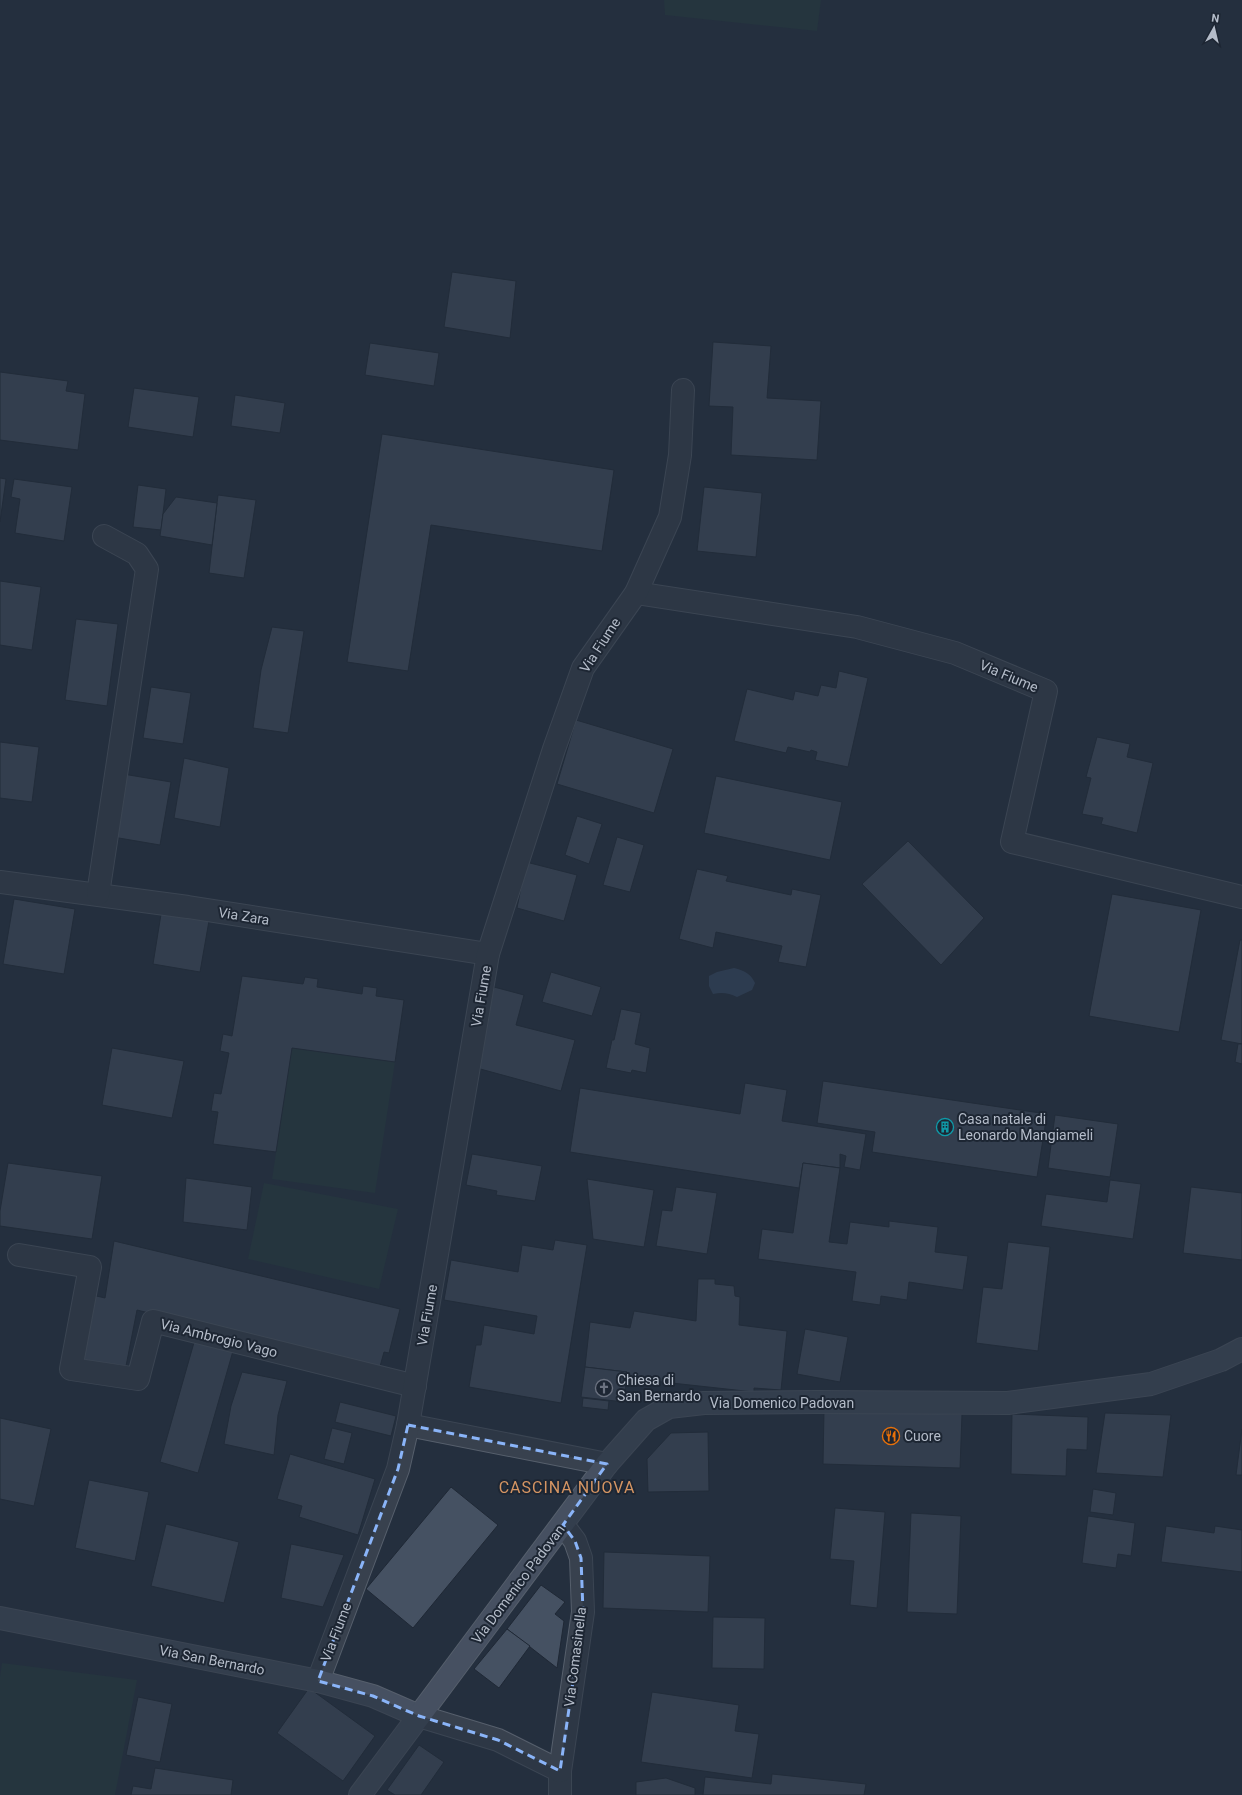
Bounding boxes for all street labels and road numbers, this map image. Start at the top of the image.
street label: Via Fiume [576,615,624,675]
street label: Via Fiume [977,657,1041,695]
street label: Via Zara [217,904,271,928]
street label: Via Fiume [468,964,494,1028]
street label: Via Fiume [414,1283,440,1347]
street label: Via Ambrogio Vago [159,1316,279,1360]
street label: Via Domenico Padovan [710,1395,854,1411]
street label: Via Domenico Padovan [468,1522,568,1646]
street label: Via Fiume [317,1600,355,1664]
street label: Via Comasinella [561,1606,589,1708]
street label: Via San Bernardo [158,1642,266,1678]

